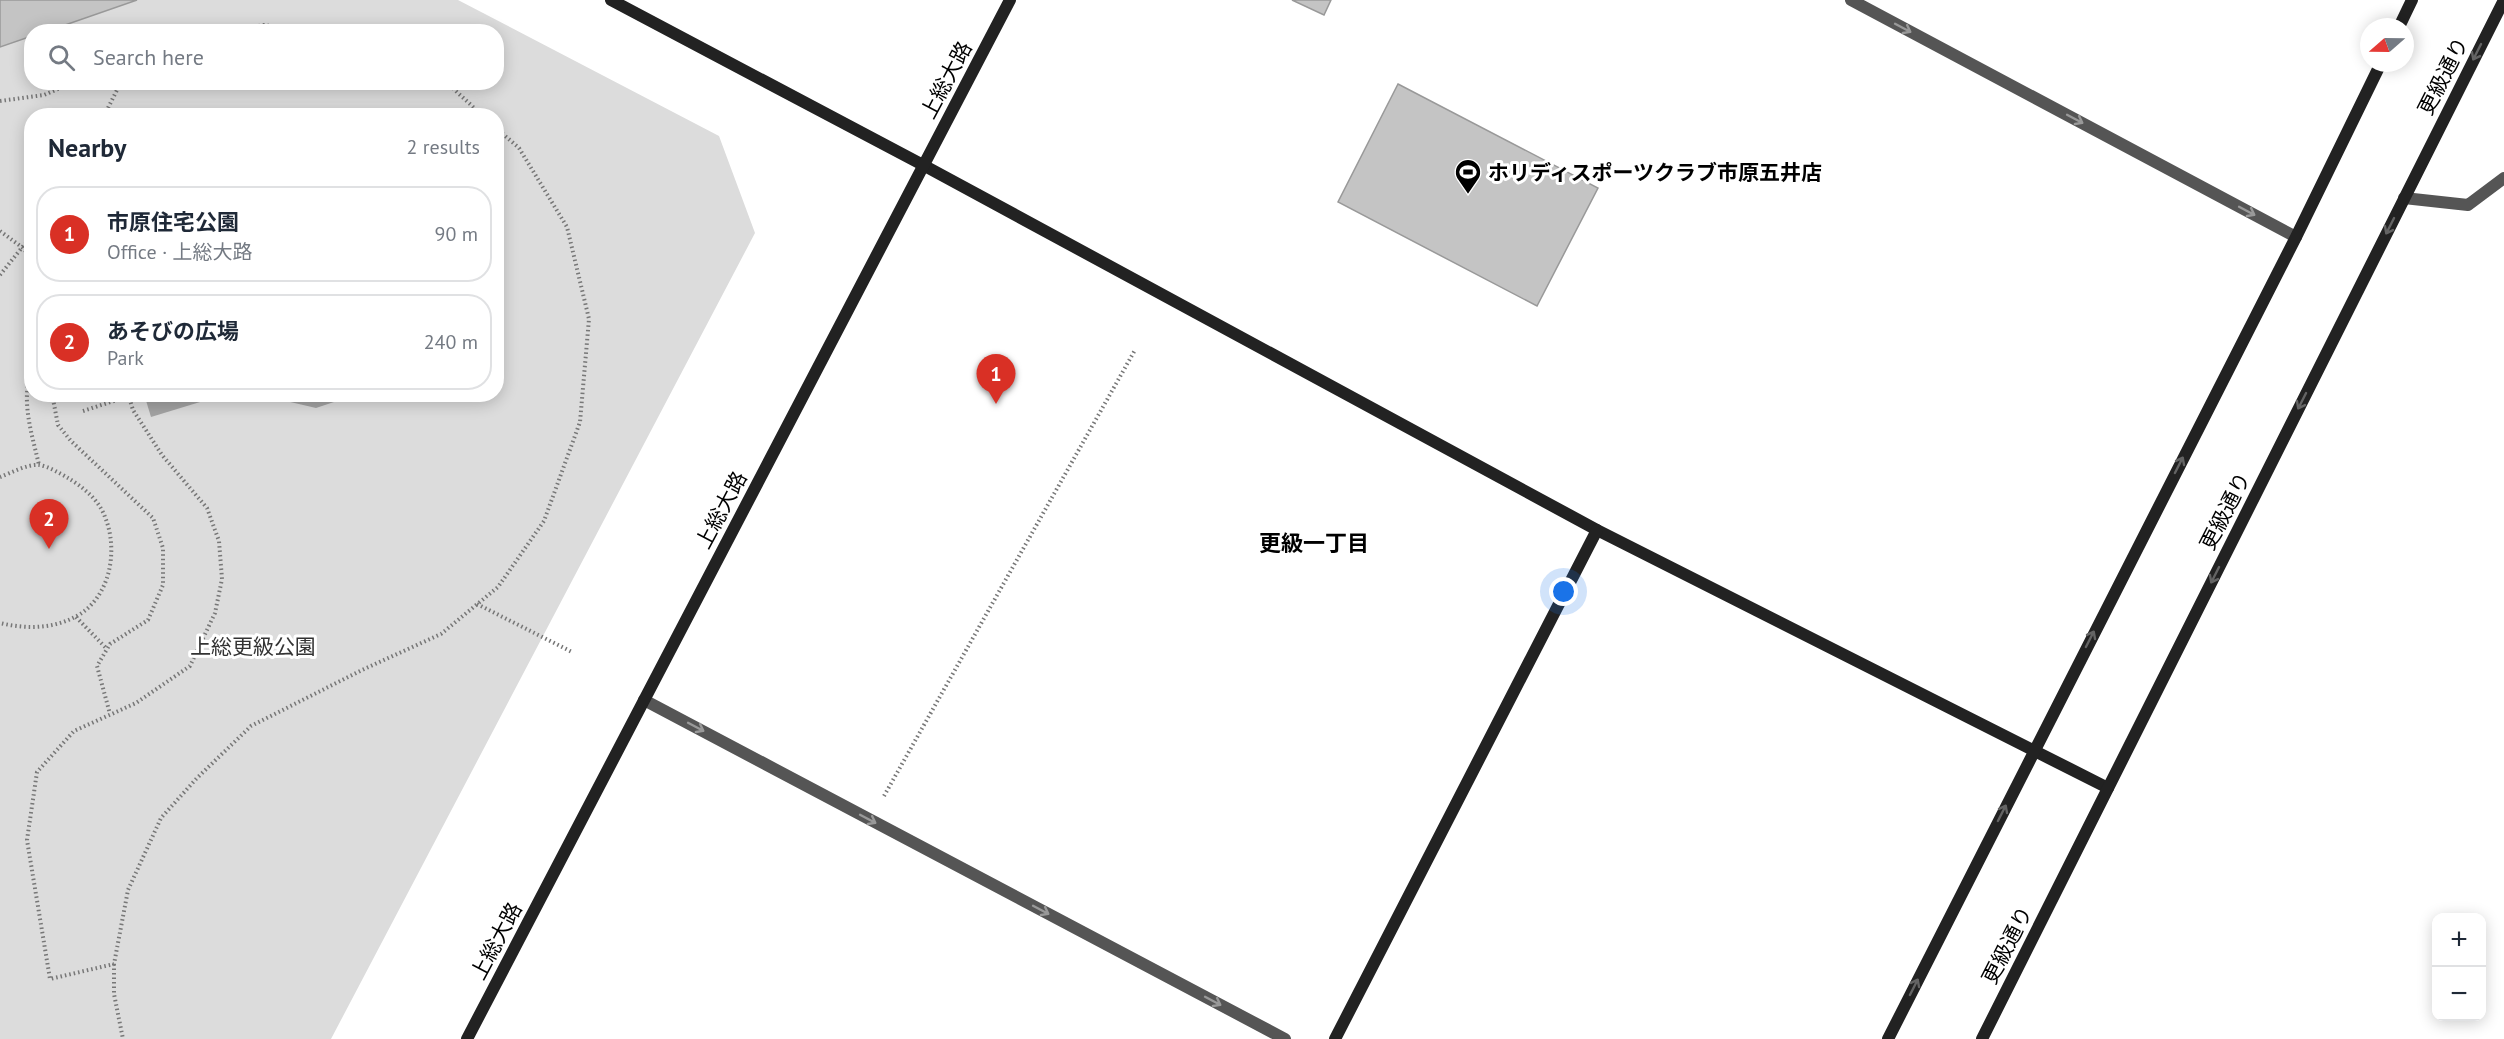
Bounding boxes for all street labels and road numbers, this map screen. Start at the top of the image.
street label: 更級通り [2412,32,2474,120]
street label: 上総大路 [914,37,978,123]
street label: 上総大路 [689,467,753,553]
street label: 更級通り [2194,467,2256,555]
street label: 上総大路 [464,898,528,984]
street label: 更級通り [1976,901,2038,989]

